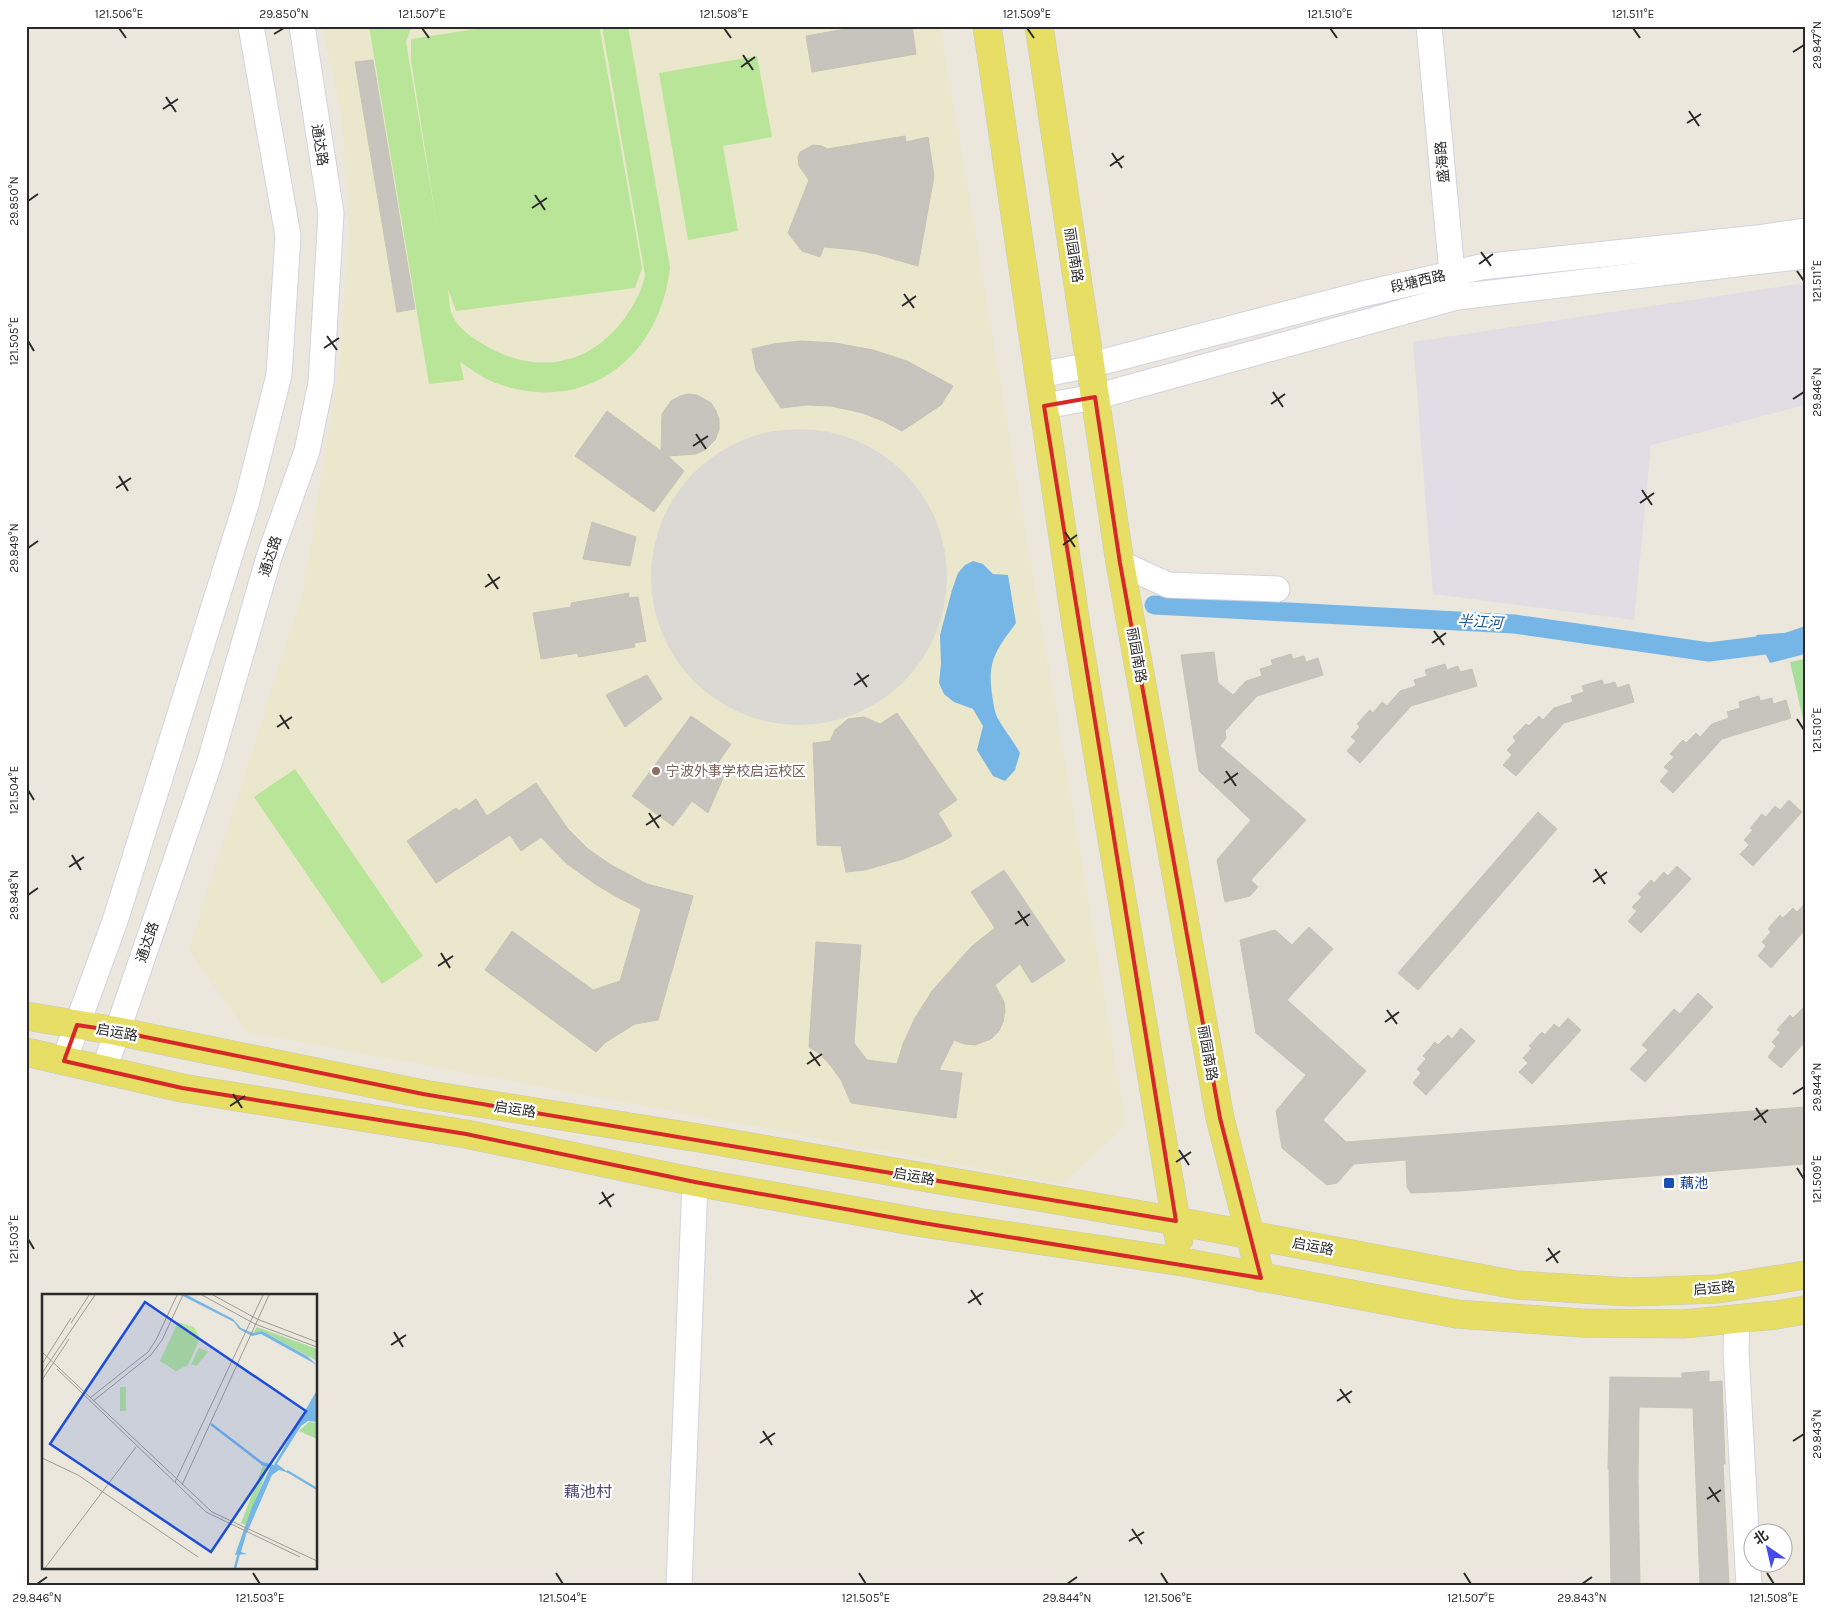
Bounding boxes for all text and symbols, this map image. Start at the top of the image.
text: 121.506°E [95,7,143,21]
text: 29.850°N [259,7,309,21]
text: 121.507°E [398,7,446,21]
text: 121.508°E [699,7,749,21]
text: 121.509°E [1003,7,1051,21]
text: 121.510°E [1307,7,1353,21]
text: 121.511°E [1612,7,1654,21]
text: 29.847°N [1810,21,1824,69]
street label: 通达路 [308,123,331,167]
street label: 盛海路 [1432,140,1453,184]
text: 29.850°N [7,176,21,226]
street label: 丽园南路 [1061,226,1086,284]
text: 121.511°E [1810,260,1824,302]
street label: 段塘西路 [1389,267,1447,296]
text: 121.505°E [7,317,21,365]
text: 29.846°N [1810,367,1824,417]
text: 29.849°N [7,523,21,573]
street label: 通达路 [256,534,285,579]
water label: 半江河 [1457,612,1506,632]
street label: 丽园南路 [1123,626,1150,684]
text: 121.510°E [1810,707,1824,753]
place label: 宁波外事学校启运校区 [666,763,806,780]
marker: 宁波外事学校启运校区 [650,765,662,777]
text: 121.504°E [7,766,21,814]
text: 29.848°N [7,870,21,920]
street label: 通达路 [133,920,162,965]
street label: 启运路 [95,1020,139,1045]
street label: 丽园南路 [1194,1024,1221,1082]
text: 29.844°N [1810,1062,1824,1112]
street label: 启运路 [493,1098,537,1121]
text: 121.509°E [1810,1155,1824,1203]
street label: 启运路 [892,1164,936,1189]
place label: 藕池 [1680,1175,1708,1192]
marker: 藕池 [1662,1176,1676,1190]
text: 121.503°E [7,1215,21,1263]
street label: 启运路 [1291,1234,1335,1259]
street label: 启运路 [1692,1278,1736,1299]
inset map [42,1294,318,1568]
text: 29.843°N [1810,1409,1824,1459]
district label: 藕池村 [564,1482,612,1501]
north arrow [1744,1524,1794,1574]
text: 北 [1750,1527,1772,1549]
text: 29.846°N [12,1591,62,1605]
text: 121.503°E [236,1591,284,1605]
text: 121.504°E [539,1591,587,1605]
text: 121.505°E [842,1591,890,1605]
text: 29.844°N [1042,1591,1092,1605]
text: 121.506°E [1144,1591,1192,1605]
text: 121.507°E [1447,1591,1495,1605]
text: 29.843°N [1557,1591,1607,1605]
text: 121.508°E [1749,1591,1799,1605]

